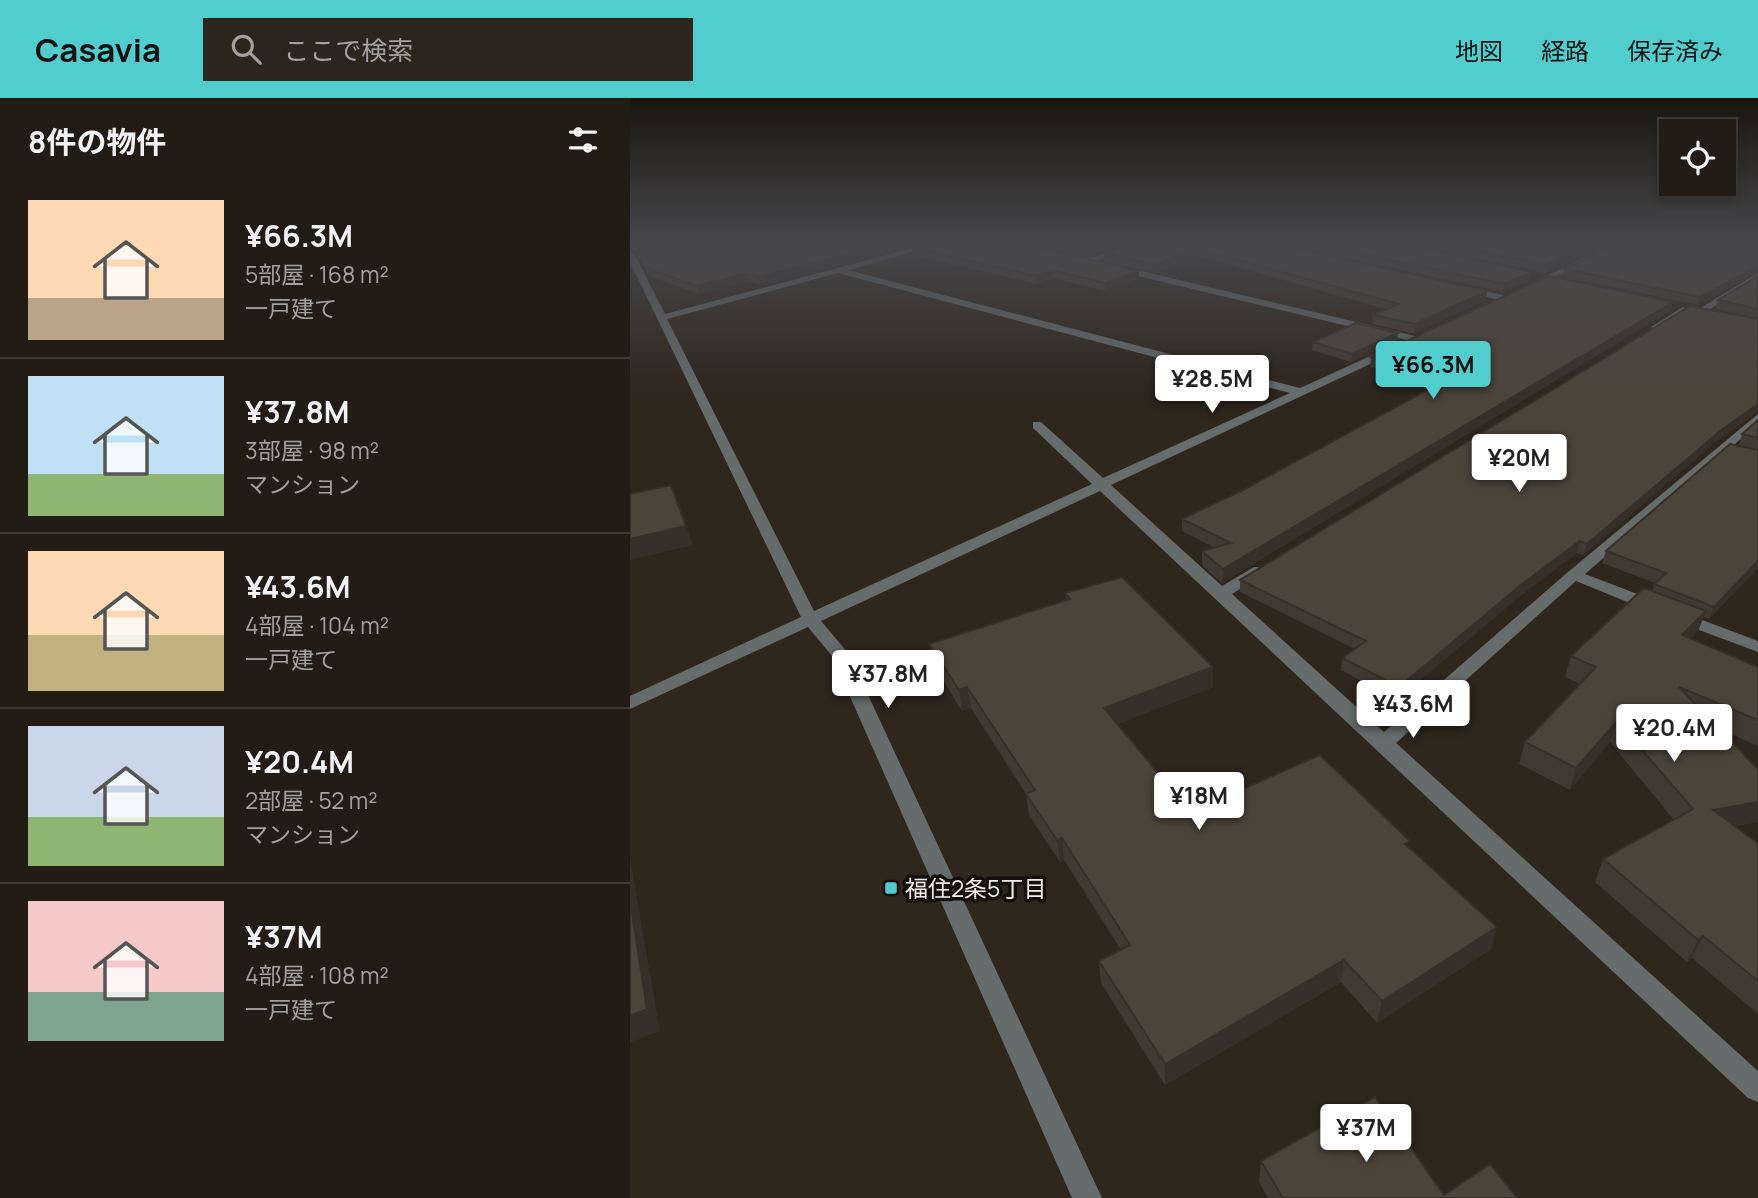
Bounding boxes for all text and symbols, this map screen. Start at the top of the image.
search box [203,18,693,81]
text: Casavia [35,27,161,72]
icon: search [227,30,265,68]
text: ここで検索 [283,32,413,68]
text: 地図 [1455,34,1503,67]
text: 経路 [1541,34,1589,67]
text: 保存済み [1627,34,1723,67]
map controls [1659,119,1736,196]
button: locate [1659,119,1736,196]
text: 8件の物件 [28,121,166,162]
icon: filters [564,121,602,159]
text: ¥66.3M [245,215,353,256]
icon: home [84,228,168,312]
text: 5部屋 · 168 m² [245,258,389,290]
text: 一戸建て [245,292,337,324]
pin: ¥66.3M [1376,342,1490,401]
text: ¥66.3M [1392,348,1474,380]
pin: ¥28.5M [1155,356,1269,415]
text: ¥28.5M [1171,362,1253,394]
text: ¥37.8M [245,391,349,432]
icon: home [84,404,168,488]
text: 3部屋 · 98 m² [245,434,379,466]
pin: ¥20M [1478,434,1560,494]
text: ¥20M [1488,441,1550,473]
text: マンション [245,468,360,500]
text: ¥43.6M [245,566,350,607]
icon: home [84,579,168,663]
text: 4部屋 · 104 m² [245,609,389,641]
text: 一戸建て [245,643,337,675]
pin: ¥37.8M [831,650,945,710]
text: ¥37.8M [848,657,928,689]
pin: ¥43.6M [1356,680,1470,740]
text: ¥43.6M [1373,687,1453,719]
pin: ¥20.4M [1617,704,1731,764]
text: ¥20.4M [1632,711,1716,743]
text: ¥20.4M [245,741,354,782]
icon: home [84,754,168,838]
pin: ¥18M [1158,772,1240,832]
text: ¥18M [1170,779,1228,811]
text: 2部屋 · 52 m² [245,784,378,816]
text: マンション [245,818,360,850]
place label: 福住2条5丁目 [905,872,1046,904]
marker: 福住2条5丁目 [883,880,899,896]
text: ¥37M [245,916,322,957]
icon: home [84,929,168,1013]
text: 4部屋 · 108 m² [245,959,389,991]
text: 一戸建て [245,993,337,1025]
pin: ¥37M [1325,1104,1407,1164]
text: ¥37M [1336,1111,1396,1143]

